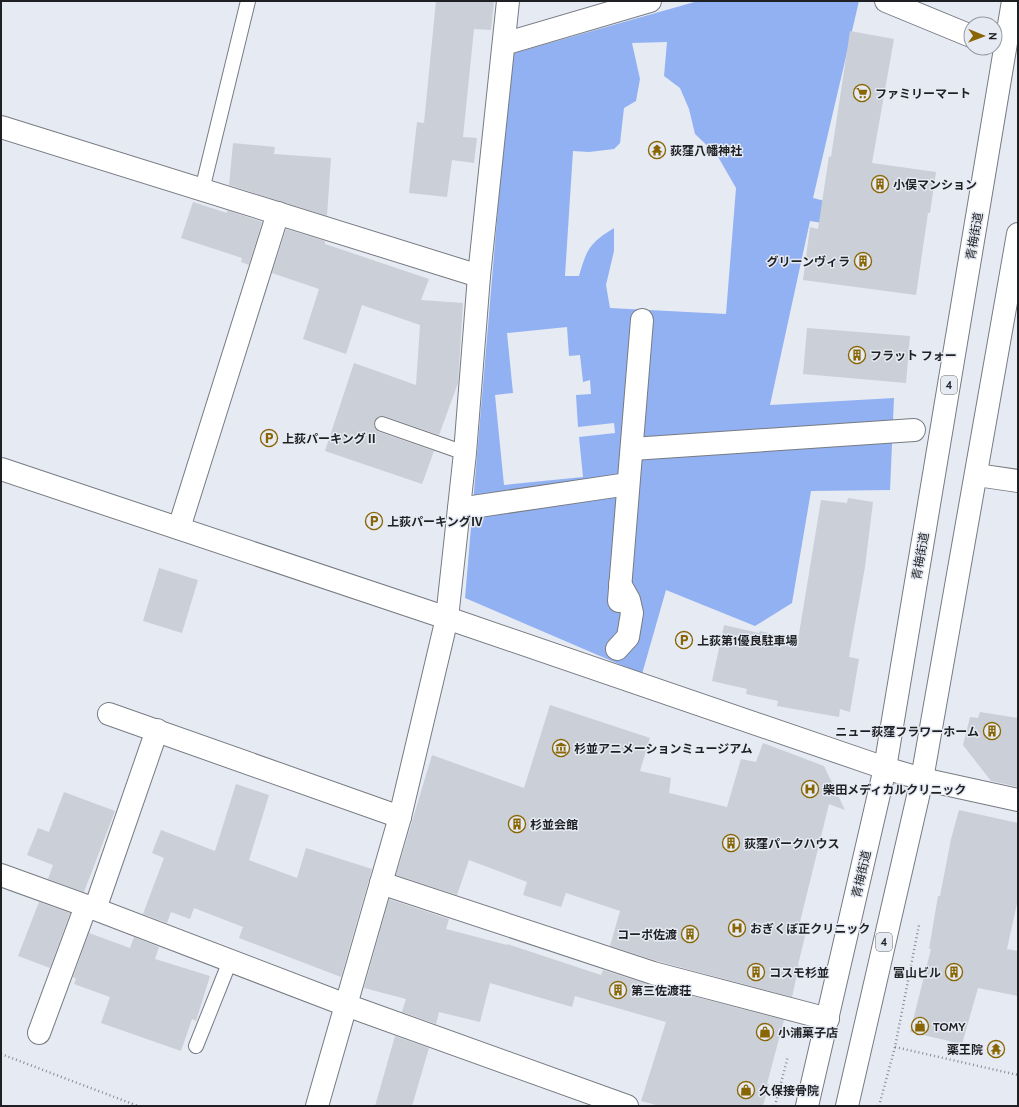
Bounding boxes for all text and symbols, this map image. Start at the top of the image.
north arrow [963,16,1003,56]
text: N [986,32,1000,40]
supermarket icon: ファミリーマート [852,83,872,103]
place label: ファミリーマート [875,86,971,101]
temple icon: 荻窪八幡神社 [647,140,667,160]
place label: 荻窪八幡神社 [670,143,742,158]
building icon: 小俣マンション [870,174,890,194]
place label: 小俣マンション [893,177,977,192]
street label: 青梅街道 [962,211,986,261]
building icon: グリーンヴィラ [853,251,873,271]
place label: グリーンヴィラ [767,254,850,269]
building icon: フラット フォー [847,345,867,365]
place label: フラット フォー [870,348,957,363]
road number: 4 [941,376,957,394]
parking icon: 上荻パーキングⅡ [259,428,279,448]
place label: 上荻パーキングⅡ [282,431,378,446]
parking icon: 上荻パーキングⅣ [364,511,384,531]
place label: 上荻パーキングⅣ [387,514,483,529]
street label: 青梅街道 [908,531,932,581]
parking icon: 上荻第1優良駐車場 [674,630,694,650]
place label: 上荻第1優良駐車場 [697,633,797,648]
building icon: ニュー荻窪フラワーホーム [982,721,1002,741]
place label: ニュー荻窪フラワーホーム [835,724,979,739]
museum icon: 杉並アニメーションミュージアム [551,738,571,758]
place label: 杉並アニメーションミュージアム [574,741,752,756]
hospital icon: 柴田メディカルクリニック [800,779,820,799]
place label: 柴田メディカルクリニック [823,782,966,797]
building icon: 杉並会館 [507,814,527,834]
place label: 杉並会館 [530,817,578,832]
building icon: 荻窪パークハウス [721,833,741,853]
place label: 荻窪パークハウス [744,836,839,851]
street label: 青梅街道 [848,849,874,899]
hospital icon: おぎくぼ正クリニック [727,918,747,938]
place label: おぎくぼ正クリニック [750,921,870,936]
building icon: コーポ佐渡 [680,924,700,944]
place label: コーポ佐渡 [617,927,677,942]
road number: 4 [876,933,892,951]
building icon: コスモ杉並 [746,962,766,982]
building icon: 富山ビル [944,962,964,982]
place label: コスモ杉並 [769,965,829,980]
place label: 富山ビル [893,965,941,980]
building icon: 第三佐渡荘 [608,980,628,1000]
place label: 第三佐渡荘 [631,983,691,998]
shop icon: TOMY [910,1016,930,1036]
place label: TOMY [933,1019,966,1034]
shop icon: 小浦菓子店 [755,1022,775,1042]
place label: 小浦菓子店 [778,1025,838,1040]
temple icon: 薬王院 [986,1039,1006,1059]
place label: 薬王院 [947,1042,983,1057]
shop icon: 久保接骨院 [736,1080,756,1100]
place label: 久保接骨院 [759,1083,819,1098]

